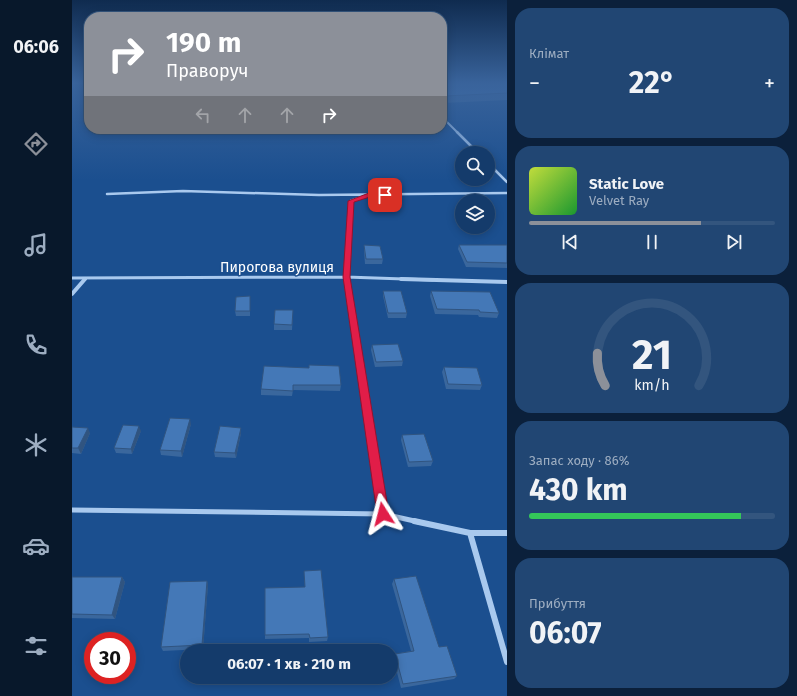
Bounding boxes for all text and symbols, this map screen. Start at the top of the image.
text: 190 m [166,26,241,59]
icon: right [100,28,152,80]
text: 06:06 [13,36,59,58]
text: Клімат [529,46,569,61]
text: Праворуч [166,60,248,82]
text: 22° [629,65,675,101]
text: − [529,70,540,97]
text: + [764,70,775,97]
icon: left [192,104,214,126]
icon: ahead [234,104,256,126]
icon: ahead [276,104,298,126]
icon: right [318,104,340,126]
icon: directions [22,130,50,158]
map controls [455,146,495,234]
button: search [455,146,495,186]
text: Static Love [589,175,664,193]
pin [368,178,402,212]
icon: arrive [374,184,396,206]
text: Velvet Ray [589,193,649,208]
button: layers [455,194,495,234]
icon: music [22,231,50,259]
icon: previous [559,231,581,253]
icon: pause [641,231,663,253]
icon: next [723,231,745,253]
street label: Пирогова вулиця [220,259,334,276]
text: 21 [632,330,672,380]
icon: phone [22,331,50,359]
text: km/h [634,377,670,394]
icon: climate [22,431,50,459]
text: Запас ходу · 86% [529,453,629,468]
text: 430 km [529,472,628,508]
position arrow [362,493,404,535]
icon: car [22,532,50,560]
text: Прибуття [529,596,586,611]
text: 06:07 [529,615,602,651]
icon: filters [22,632,50,660]
speed limit sign: 30 [84,632,136,684]
text: 06:07 · 1 хв · 210 m [227,655,351,673]

